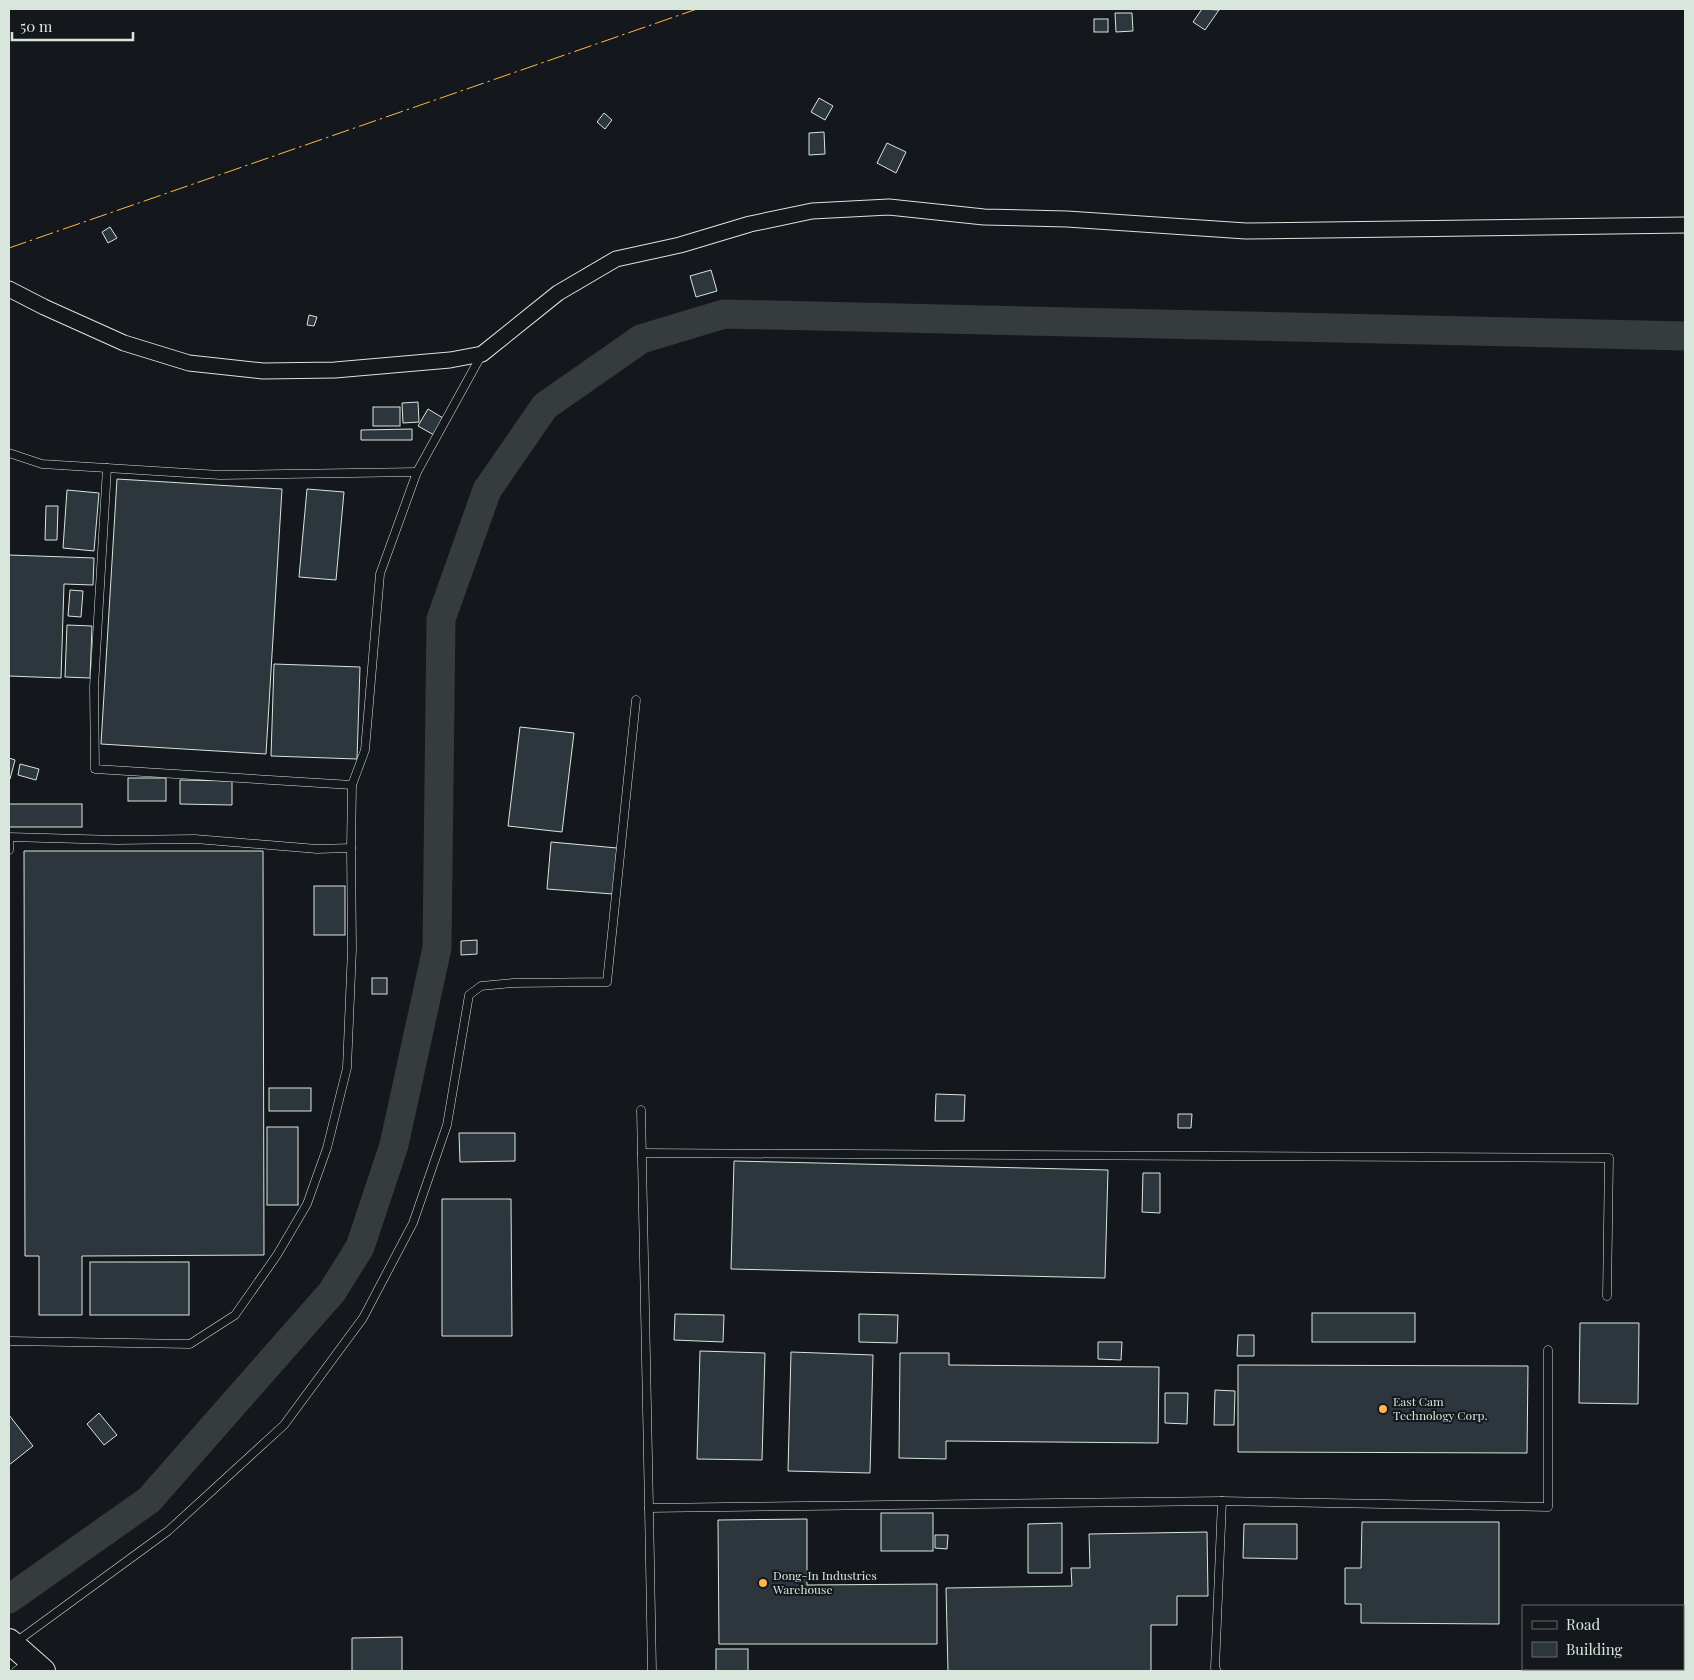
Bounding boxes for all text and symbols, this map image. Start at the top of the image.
scale bar [12,10,134,42]
text: 50 m [20,16,53,36]
place label: East Cam Technology Corp. [1393,1393,1488,1423]
marker: East Cam Technology Corp. [1377,1403,1389,1415]
place label: Dong-In Industries Warehouse [772,1567,877,1597]
marker: Dong-In Industries Warehouse [757,1577,769,1589]
legend [1522,1605,1684,1670]
text: Road [1566,1614,1600,1634]
text: Building [1566,1639,1623,1659]

